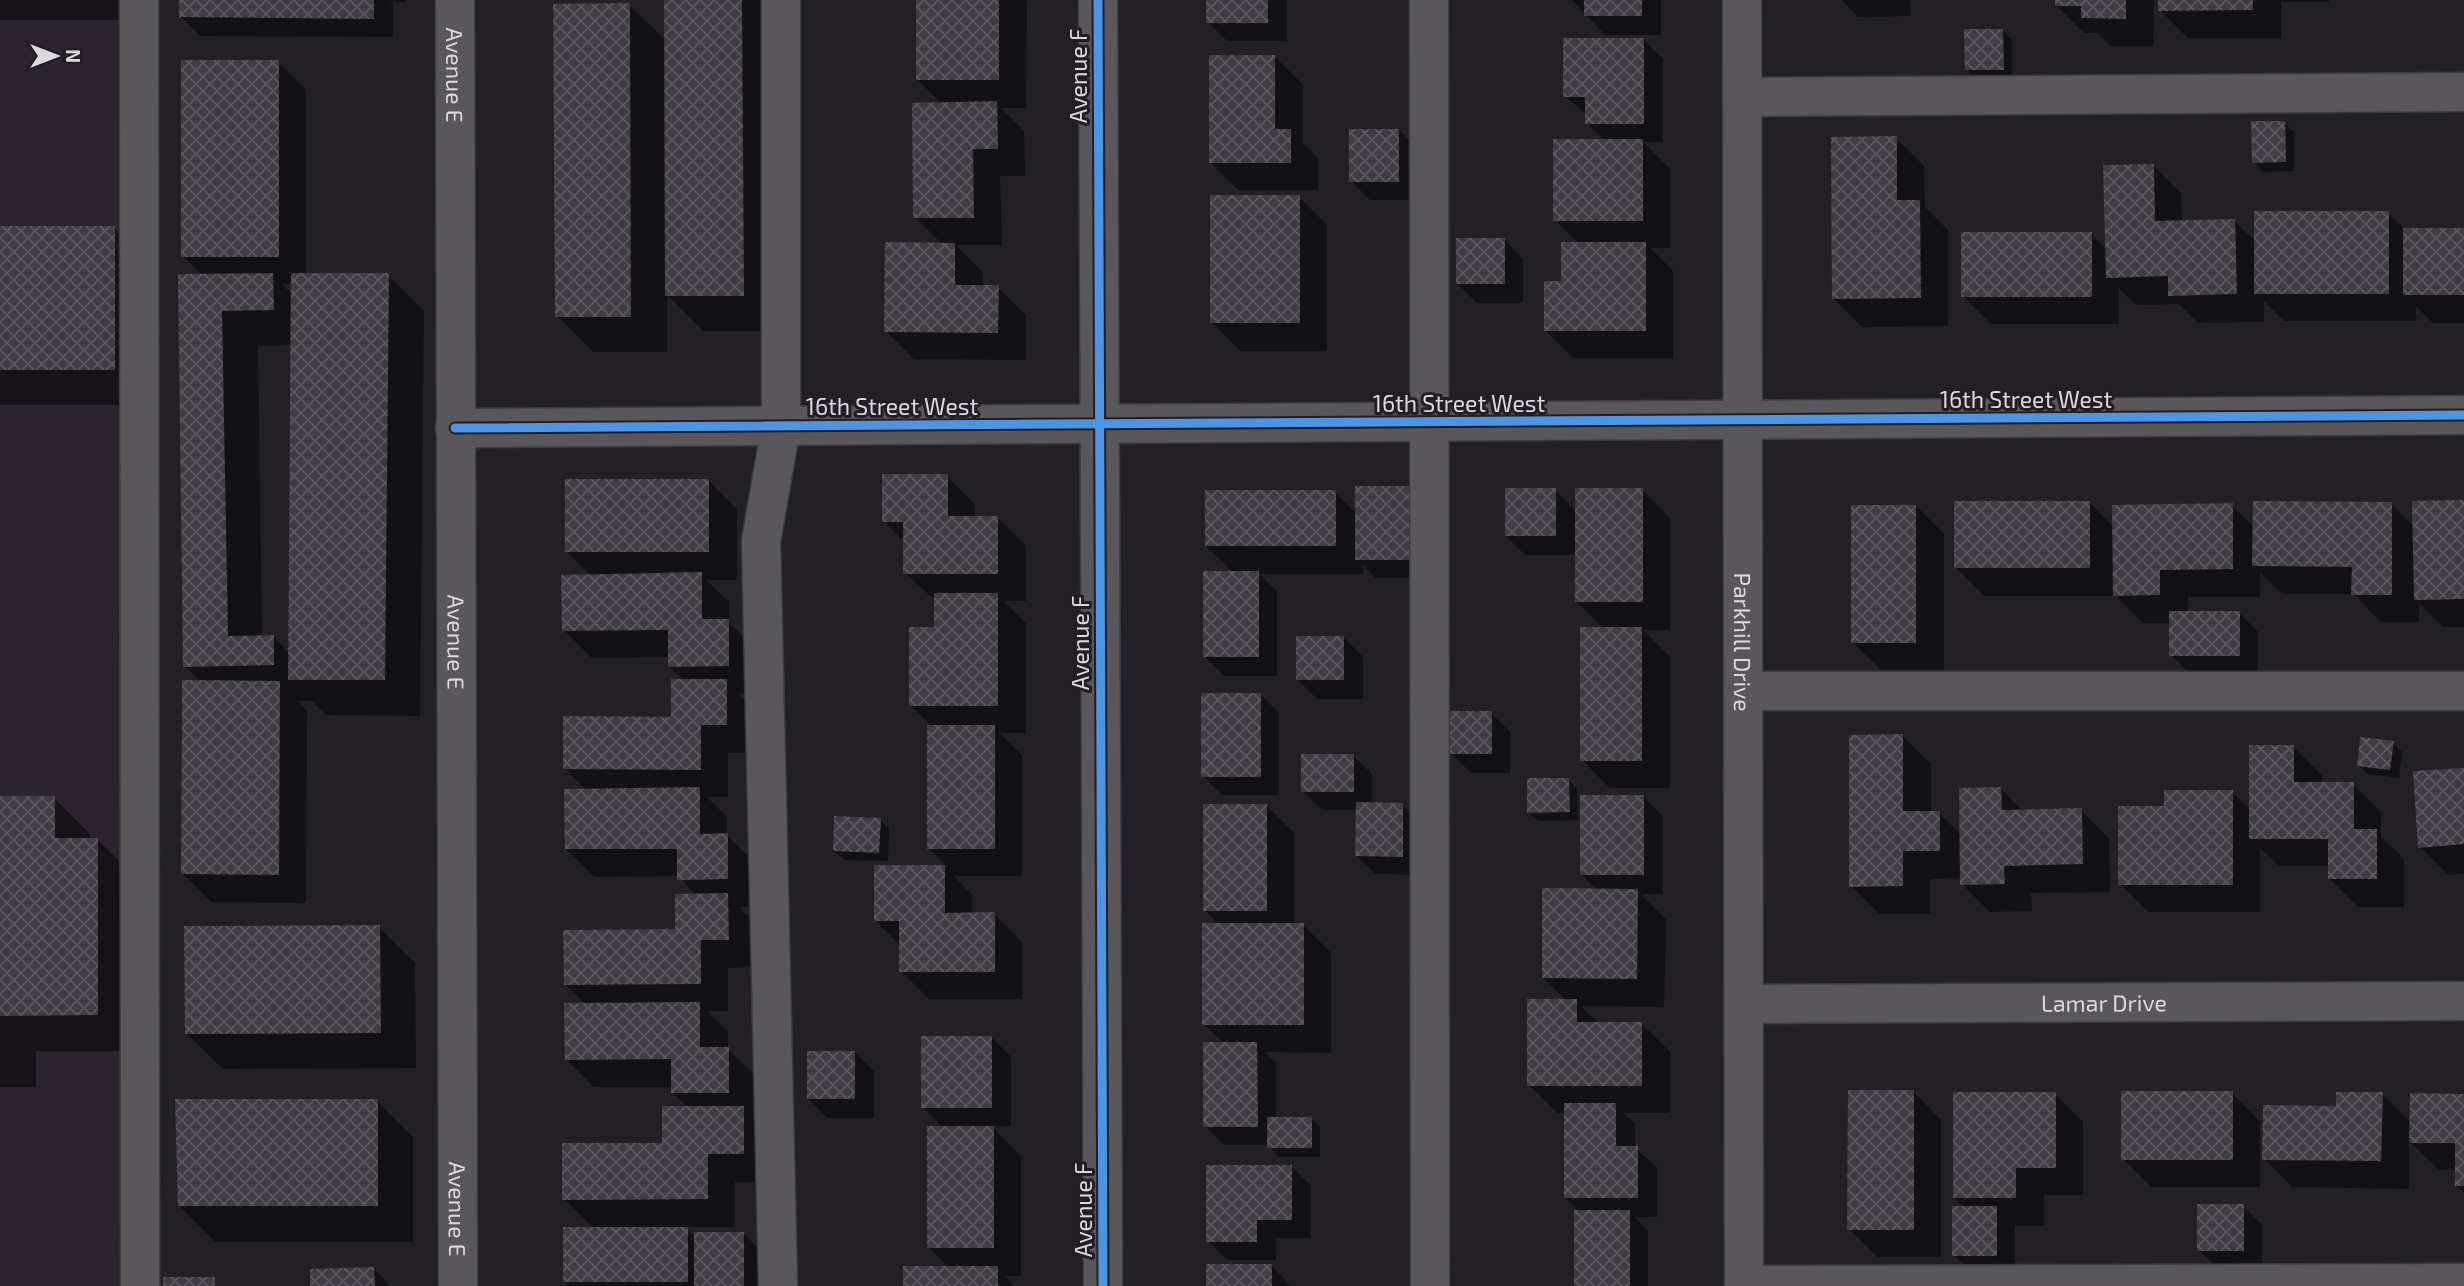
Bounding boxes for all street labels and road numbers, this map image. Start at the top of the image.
street label: Avenue E [441,27,469,123]
street label: Avenue F [1064,29,1092,123]
street label: 16th Street West [1940,385,2112,413]
street label: 16th Street West [1373,389,1545,417]
street label: 16th Street West [806,392,978,420]
street label: Parkhill Drive [1729,572,1757,712]
street label: Avenue E [442,594,471,690]
street label: Avenue F [1066,596,1094,690]
street label: Lamar Drive [2041,988,2167,1017]
street label: Avenue E [444,1161,472,1257]
street label: Avenue F [1069,1163,1097,1257]

